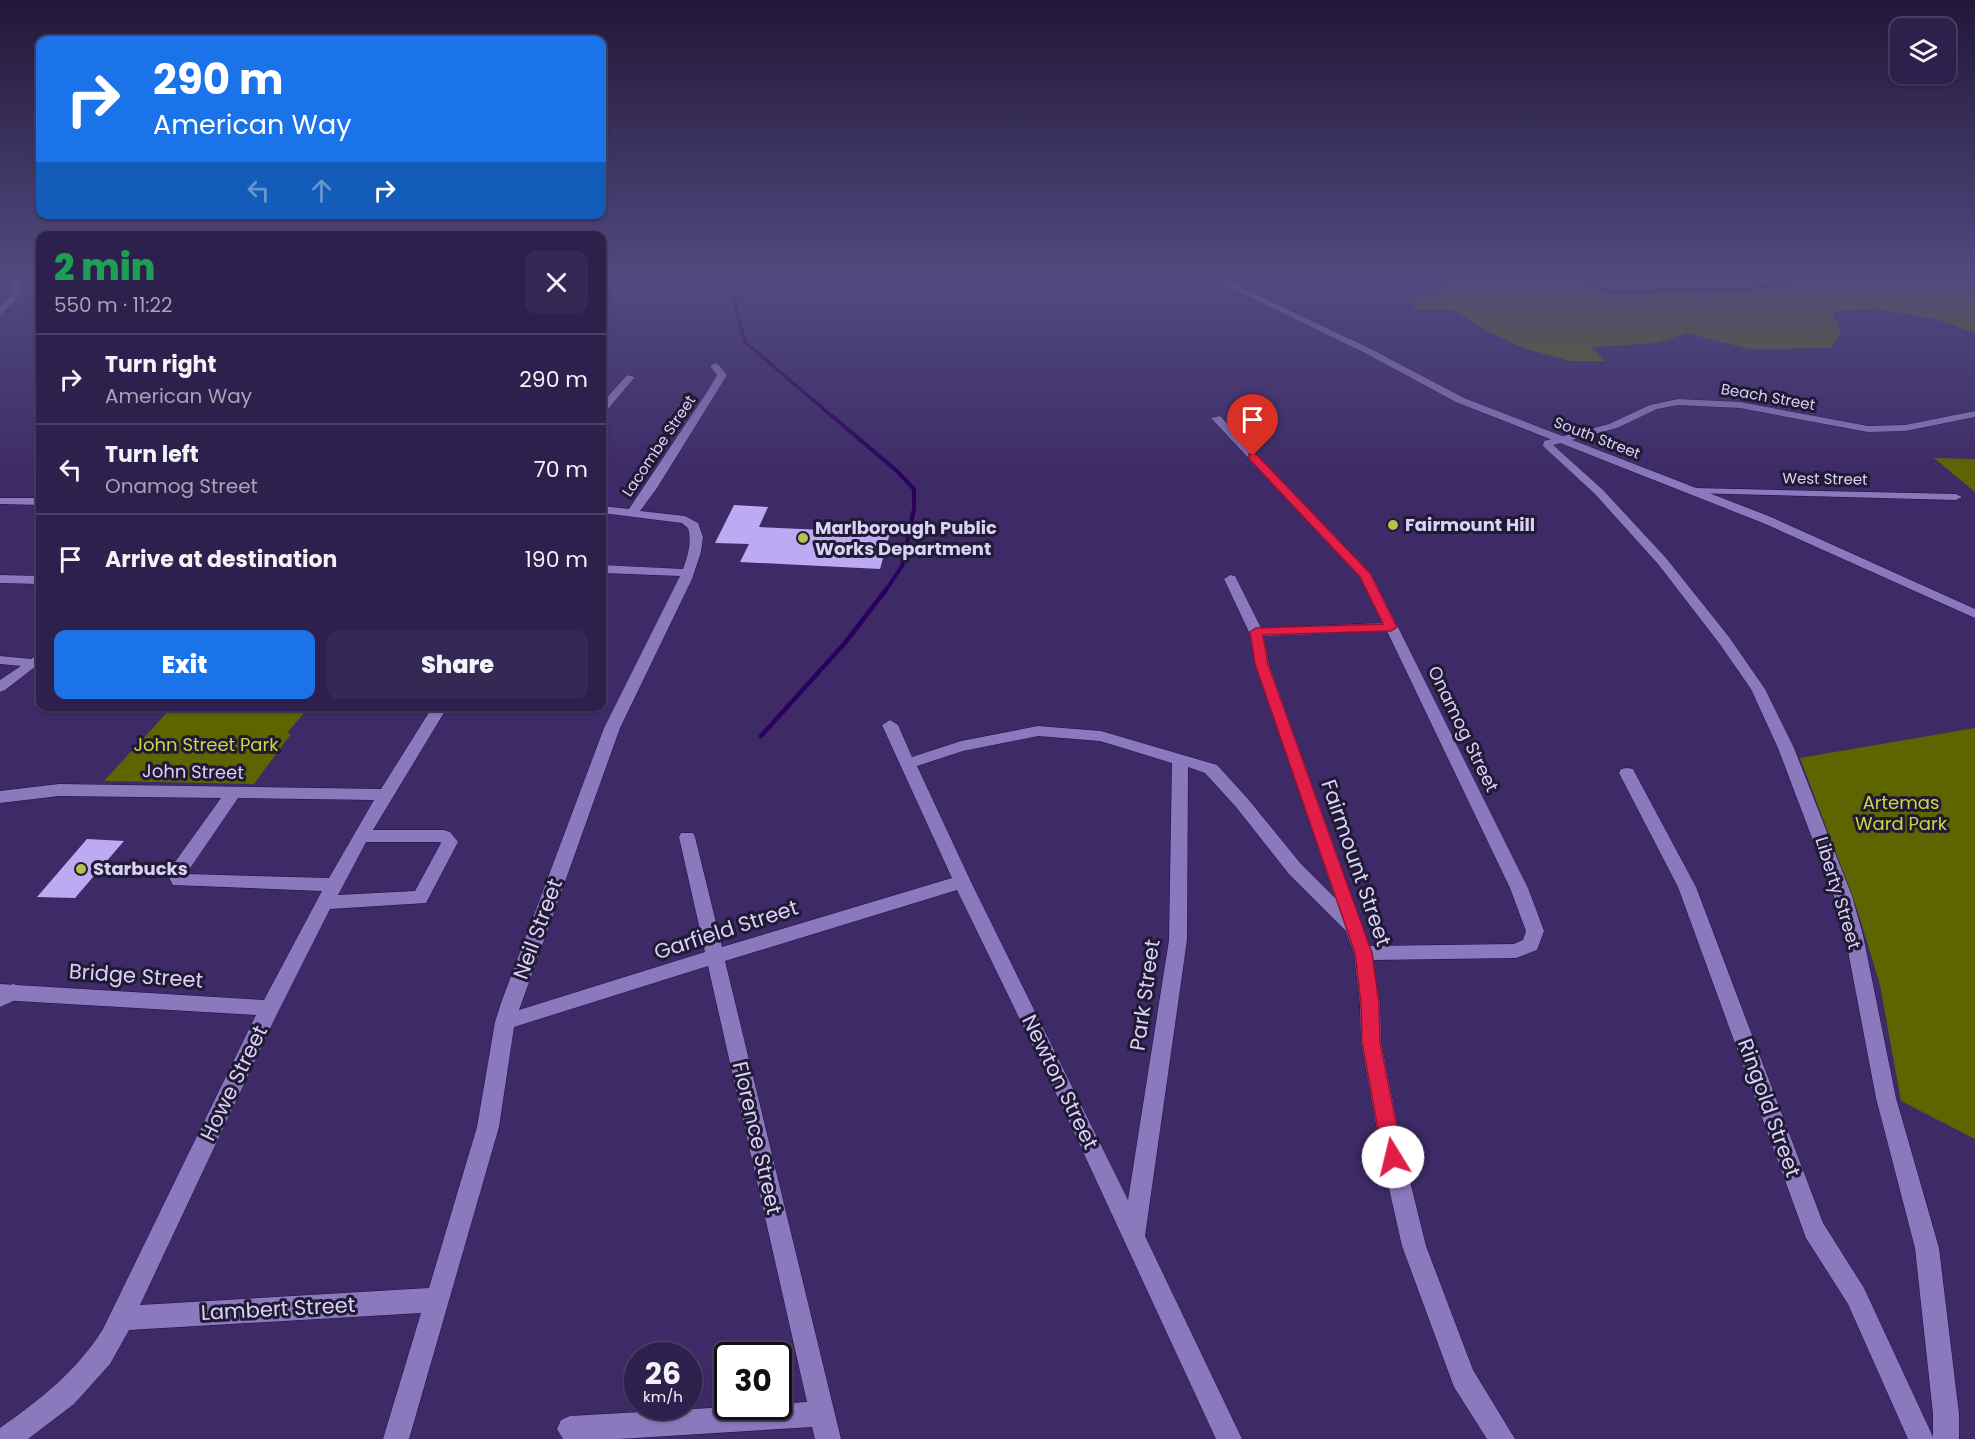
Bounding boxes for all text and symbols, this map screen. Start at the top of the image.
map controls [1890,18,1956,84]
button: layers [1890,18,1956,84]
text: 290 m [153,50,284,109]
icon: right [54,60,132,138]
text: American Way [153,106,351,143]
icon: left [242,174,275,207]
icon: ahead [305,174,338,207]
icon: right [368,174,401,207]
text: 2 min [54,242,156,293]
button: close [525,251,588,314]
text: 550 m · 11:22 [54,291,173,319]
text: Turn right [105,349,216,380]
icon: right [54,363,87,396]
text: 290 m [519,364,588,395]
street label: Beach Street [1719,378,1817,415]
text: American Way [105,382,252,410]
street label: Lacombe Street [617,391,700,501]
pin [1227,394,1278,456]
icon: arrive [1236,403,1269,436]
street label: South Street [1551,411,1643,464]
text: Turn left [105,439,199,470]
icon: left [54,453,87,486]
text: 70 m [534,454,588,485]
street label: West Street [1782,467,1868,490]
text: Onamog Street [105,472,258,500]
place label: Fairmount Hill [1405,512,1535,537]
place label: Marlborough Public Works Department [815,515,997,561]
marker: Fairmount Hill [1386,518,1400,532]
marker: Marlborough Public Works Department [796,531,810,545]
icon: arrive [54,543,87,576]
text: Arrive at destination [105,544,337,575]
text: 190 m [525,544,588,575]
button: Exit [54,630,315,699]
button: Share [327,630,588,699]
street label: Onamog Street [1422,661,1505,796]
park label: John Street Park [134,732,279,757]
street label: John Street [142,758,244,785]
street label: Fairmount Street [1314,776,1399,950]
park label: Artemas Ward Park [1855,790,1948,836]
street label: Liberty Street [1810,834,1867,952]
place label: Starbucks [93,856,188,881]
marker: Starbucks [74,862,88,876]
street label: Neil Street [506,874,569,983]
street label: Garfield Street [650,893,802,966]
street label: Park Street [1122,937,1167,1052]
street label: Bridge Street [68,956,204,995]
street label: Newton Street [1015,1010,1106,1154]
street label: Howe Street [193,1020,274,1145]
street label: Ringold Street [1731,1035,1808,1181]
street label: Florence Street [726,1058,789,1217]
position arrow [1361,1125,1425,1189]
street label: Lambert Street [200,1290,356,1327]
speed limit sign: 30 [714,1342,792,1420]
text: 26 [645,1352,681,1395]
text: km/h [643,1386,683,1407]

